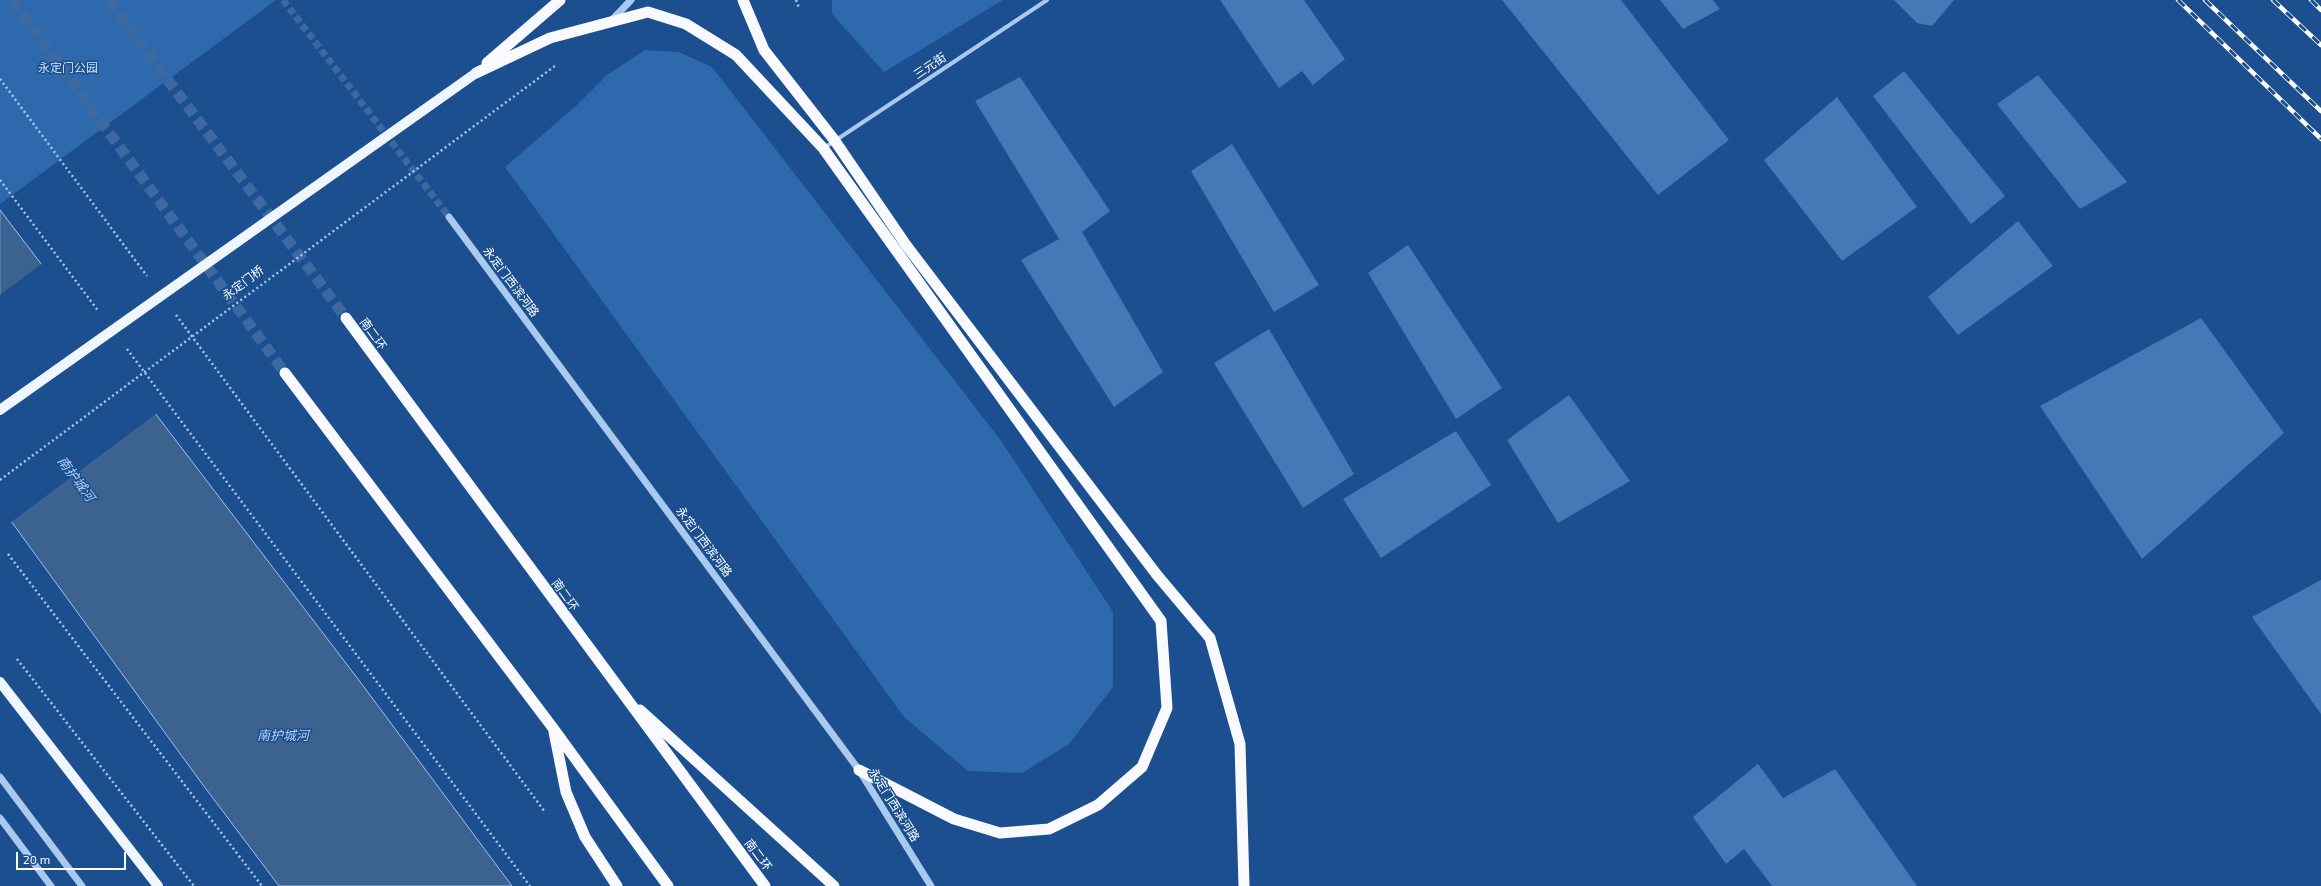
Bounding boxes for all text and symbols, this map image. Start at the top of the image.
street label: 三元街 [911,50,949,82]
park label: 永定门公园 [38,61,98,75]
street label: 永定门西滨河路 [480,244,542,320]
street label: 永定门桥 [219,263,267,303]
street label: 南二环 [357,315,389,353]
water label: 南护城河 [54,454,98,504]
street label: 永定门西滨河路 [673,504,735,580]
street label: 南二环 [549,576,581,614]
water label: 南护城河 [257,728,309,744]
street label: 永定门西滨河路 [866,766,922,844]
street label: 南二环 [741,836,775,874]
scale bar [18,844,128,870]
text: 20 m [23,852,50,866]

